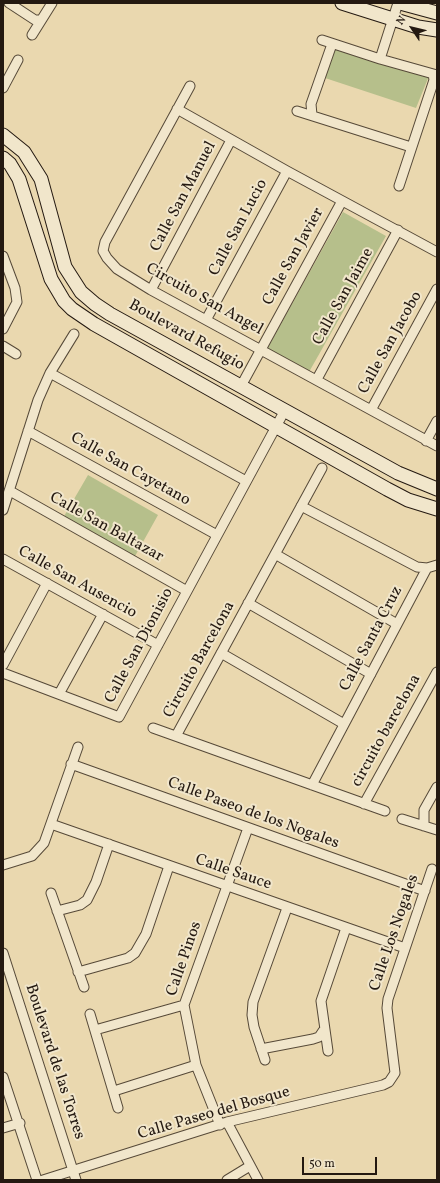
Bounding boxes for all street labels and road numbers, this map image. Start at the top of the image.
street label: Calle San Manuel [147,139,221,255]
street label: Calle San Lucio [205,176,273,280]
street label: Calle San Javier [259,205,329,309]
street label: Calle San Jaime [309,245,379,349]
street label: Circuito San Angel [142,260,266,340]
street label: Calle San Jacobo [355,288,427,398]
street label: Boulevard Refugio [125,296,247,376]
street label: Calle San Cayetano [67,429,193,511]
street label: Calle San Baltazar [46,489,166,567]
street label: Calle San Ausencio [14,542,140,624]
street label: Calle Santa Cruz [336,583,408,695]
street label: Calle San Dionisio [102,585,178,707]
street label: Circuito Barcelona [160,598,240,722]
street label: circuito barcelona [348,671,426,791]
street label: Calle Paseo de los Nogales [165,774,341,854]
street label: Calle Sauce [192,851,274,895]
street label: Calle Los Nogales [366,872,424,994]
street label: Calle Pinos [163,919,207,999]
street label: Boulevard de las Torres [20,982,88,1142]
street label: Calle Paseo del Bosque [136,1083,292,1145]

